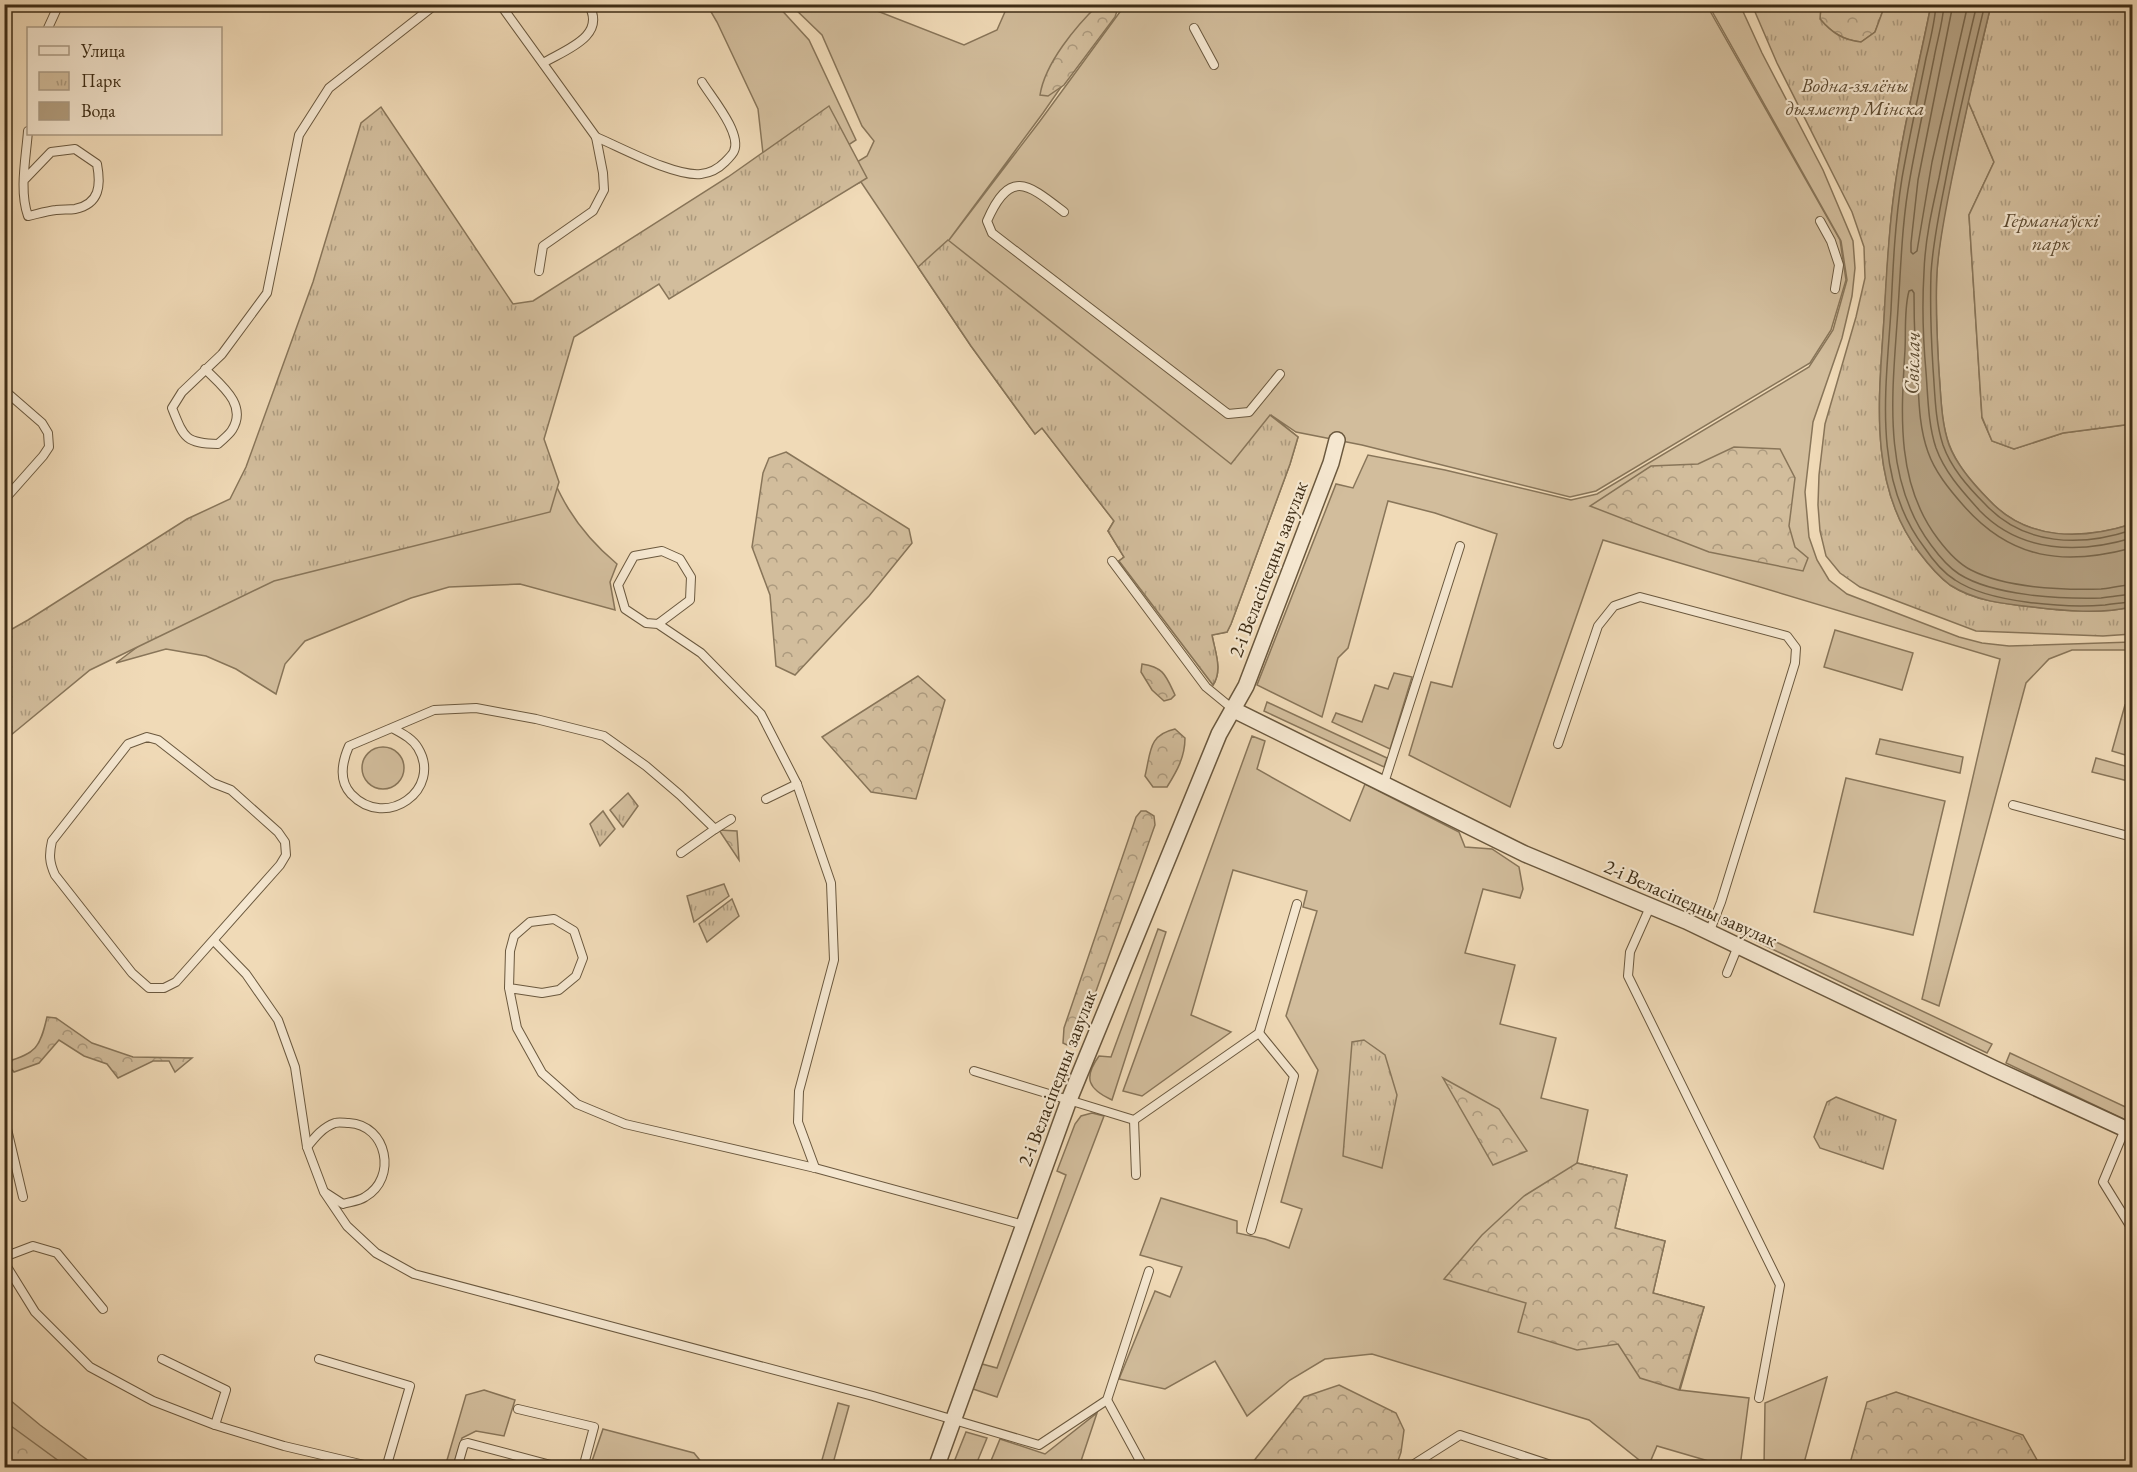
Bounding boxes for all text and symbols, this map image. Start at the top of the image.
legend [27,27,222,135]
text: Улица [80,39,126,62]
text: Парк [81,69,121,92]
park label: Водна-зялёны дыяметр Мінска [1785,72,1925,121]
text: Вода [81,99,116,122]
park label: Германаўскі парк [2002,207,2100,256]
water label: Свіслач [1897,331,1926,395]
street label: 2-і Веласіпедны завулак [1222,477,1314,661]
street label: 2-і Веласіпедны завулак [1600,853,1782,953]
street label: 2-і Веласіпедны завулак [1011,986,1103,1170]

